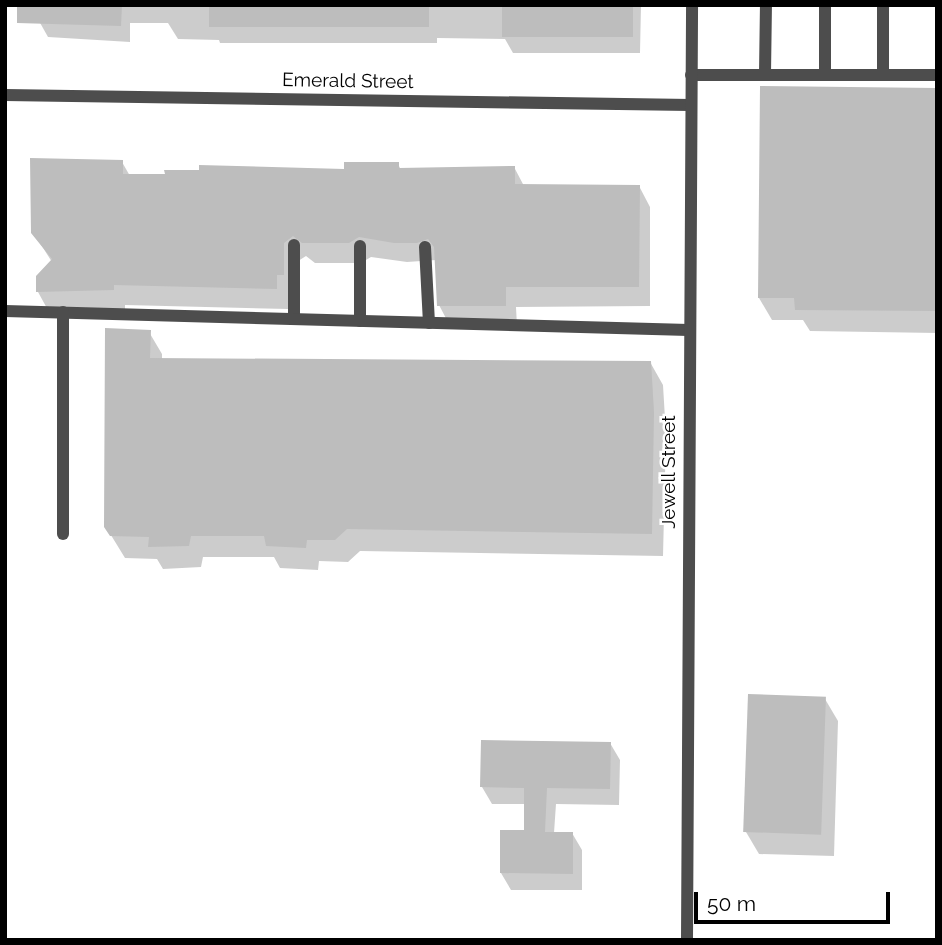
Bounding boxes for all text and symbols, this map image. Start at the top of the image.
street label: Emerald Street [282,68,414,94]
street label: Jewell Street [658,415,680,529]
scale bar [697,878,893,922]
text: 50 m [707,891,756,916]

